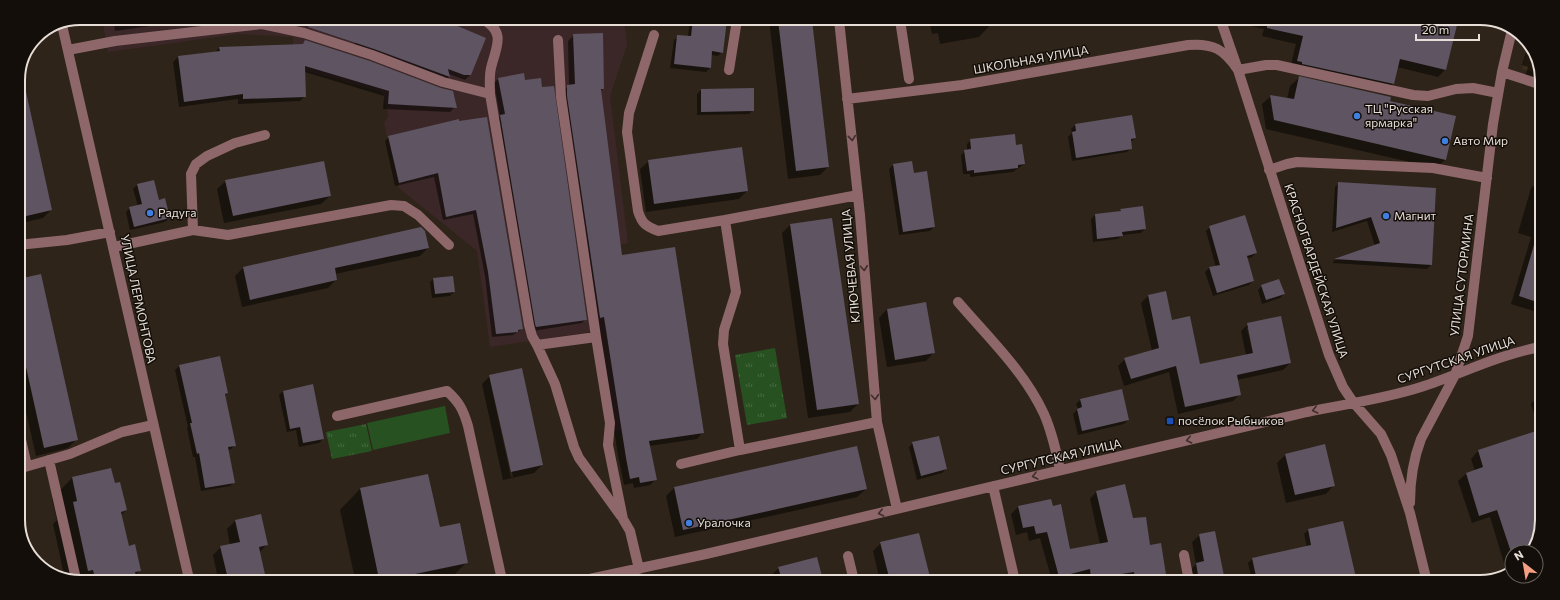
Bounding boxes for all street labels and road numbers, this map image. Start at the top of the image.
street label: ШКОЛЬНАЯ УЛИЦА [972,42,1089,76]
street label: КРАСНОГВАРДЕЙСКАЯ УЛИЦА [1282,182,1352,360]
street label: КЛЮЧЕВАЯ УЛИЦА [838,209,862,324]
street label: УЛИЦА СУТОРМИНА [1447,213,1475,337]
street label: УЛИЦА ЛЕРМОНТОВА [118,233,159,365]
street label: СУРГУТСКАЯ УЛИЦА [1395,332,1516,386]
street label: СУРГУТСКАЯ УЛИЦА [999,435,1122,477]

